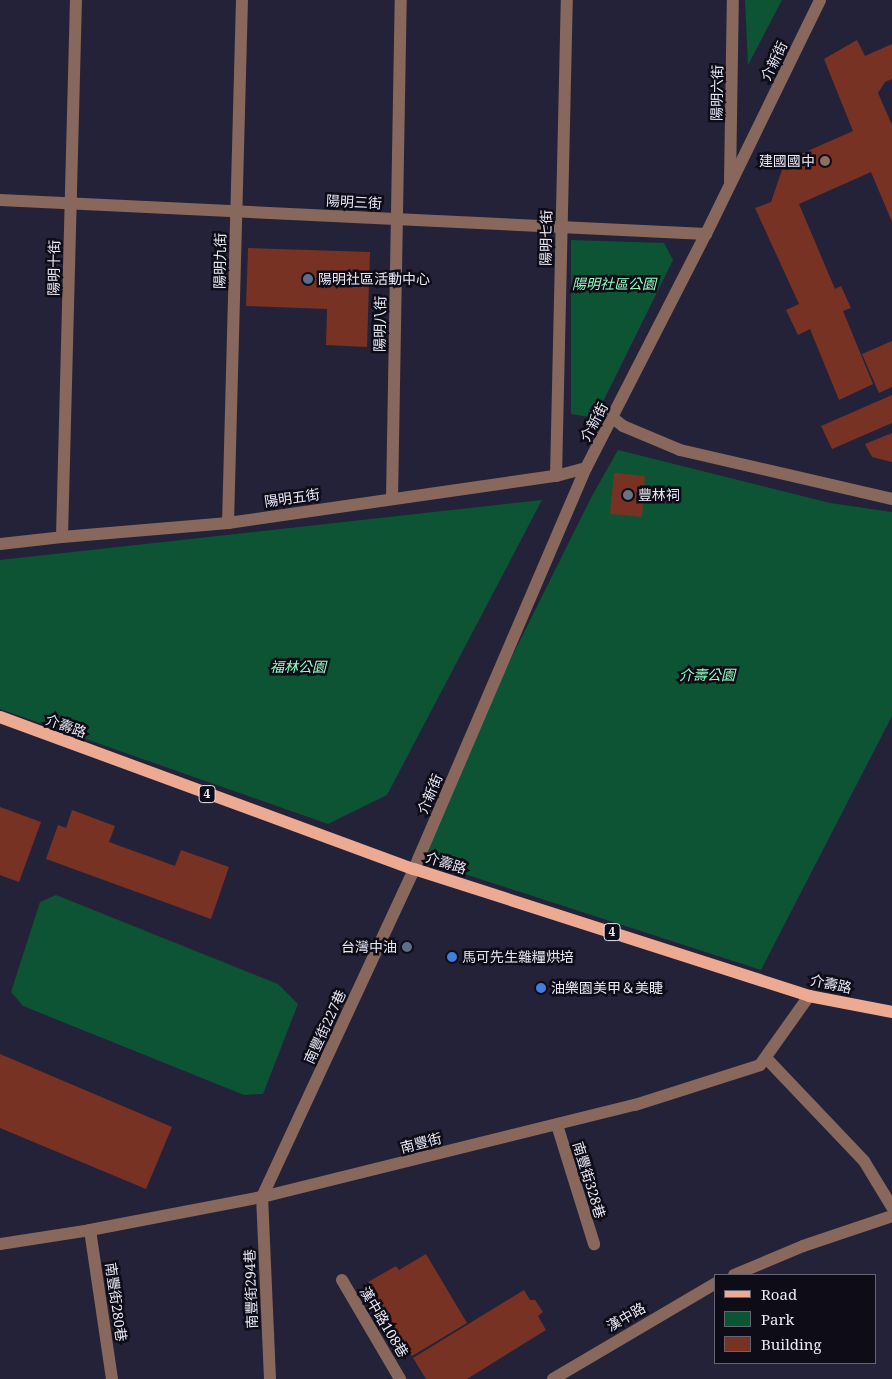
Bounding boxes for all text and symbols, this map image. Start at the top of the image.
street label: 介新街 [757,38,791,84]
street label: 陽明六街 [708,65,726,121]
place label: 建國國中 [759,153,815,169]
marker: 建國國中 [819,155,831,167]
street label: 陽明三街 [326,192,382,212]
street label: 陽明七街 [537,210,555,266]
street label: 陽明九街 [211,233,229,289]
street label: 陽明十街 [45,240,63,296]
place label: 陽明社區活動中心 [318,271,430,287]
marker: 陽明社區活動中心 [302,273,314,285]
park label: 陽明社區公園 [572,276,656,292]
street label: 陽明八街 [371,296,389,352]
street label: 介新街 [577,400,611,444]
street label: 陽明五街 [263,486,321,510]
place label: 豐林祠 [638,487,680,503]
marker: 豐林祠 [622,489,634,501]
park label: 福林公園 [270,659,326,675]
park label: 介壽公園 [679,667,735,683]
street label: 介壽路 [43,711,89,741]
street label: 介新街 [414,771,446,817]
road number: 4 [198,784,216,804]
street label: 介壽路 [423,849,469,877]
road number: 4 [603,922,621,942]
place label: 台灣中油 [341,939,397,955]
marker: 台灣中油 [401,941,413,953]
place label: 馬可先生雜糧烘培 [462,949,574,965]
marker: 馬可先生雜糧烘培 [446,951,458,963]
street label: 介壽路 [809,971,853,997]
place label: 油樂園美甲＆美睫 [551,980,663,996]
marker: 油樂園美甲＆美睫 [535,982,547,994]
street label: 南豐街227巷 [301,987,349,1067]
street label: 南豐街 [399,1130,443,1156]
street label: 南豐街328巷 [569,1140,609,1220]
street label: 南豐街294巷 [241,1249,261,1329]
street label: 南豐街280巷 [102,1261,130,1343]
legend [714,1274,877,1364]
street label: 漢中路108巷 [356,1284,412,1360]
text: Road [761,1284,797,1304]
street label: 漢中路 [604,1299,648,1335]
text: Park [761,1309,794,1329]
text: Building [761,1334,822,1354]

